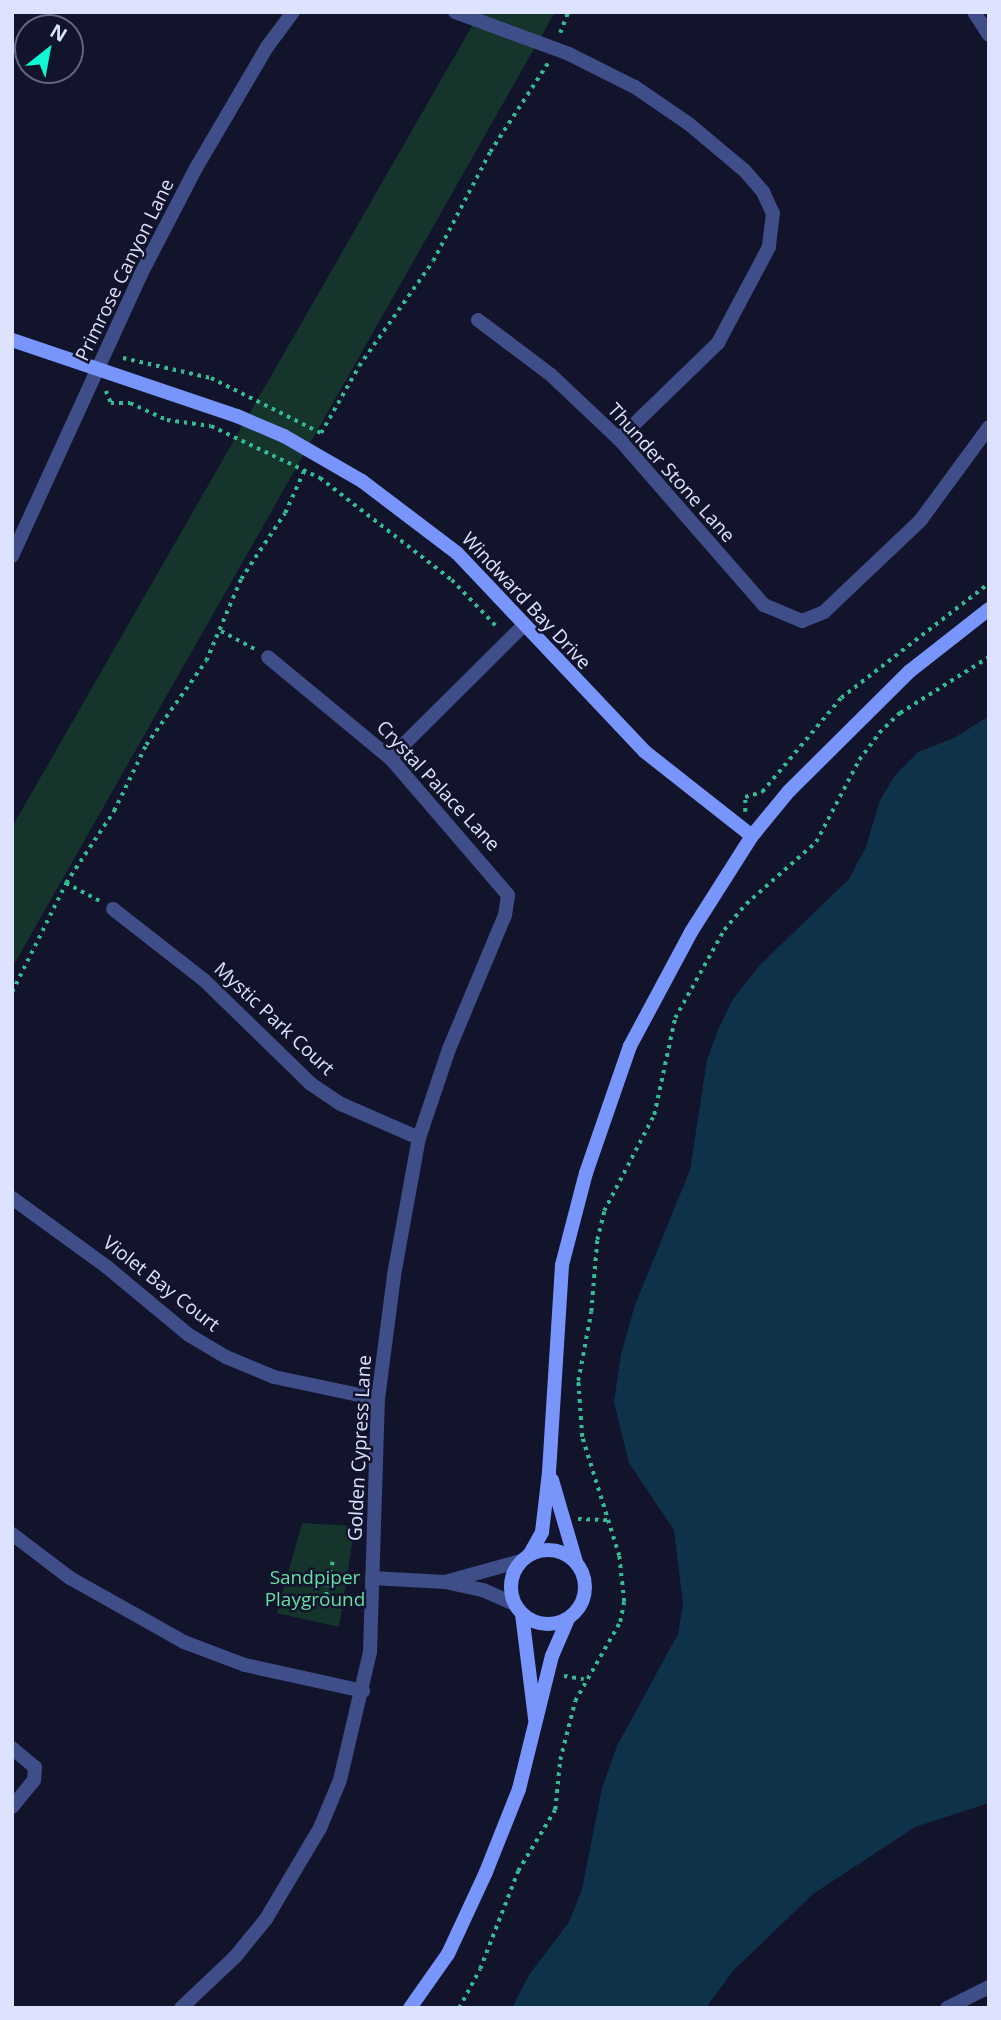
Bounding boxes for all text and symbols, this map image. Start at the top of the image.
north arrow [14,14,84,84]
text: N [45,18,72,48]
street label: Primrose Canyon Lane [71,175,179,365]
street label: Thunder Stone Lane [603,399,739,547]
street label: Windward Bay Drive [457,528,595,674]
street label: Crystal Palace Lane [372,716,504,856]
street label: Mystic Park Court [209,958,339,1080]
street label: Violet Bay Court [98,1231,224,1337]
street label: Golden Cypress Lane [344,1354,376,1542]
park label: Sandpiper Playground [265,1567,365,1611]

